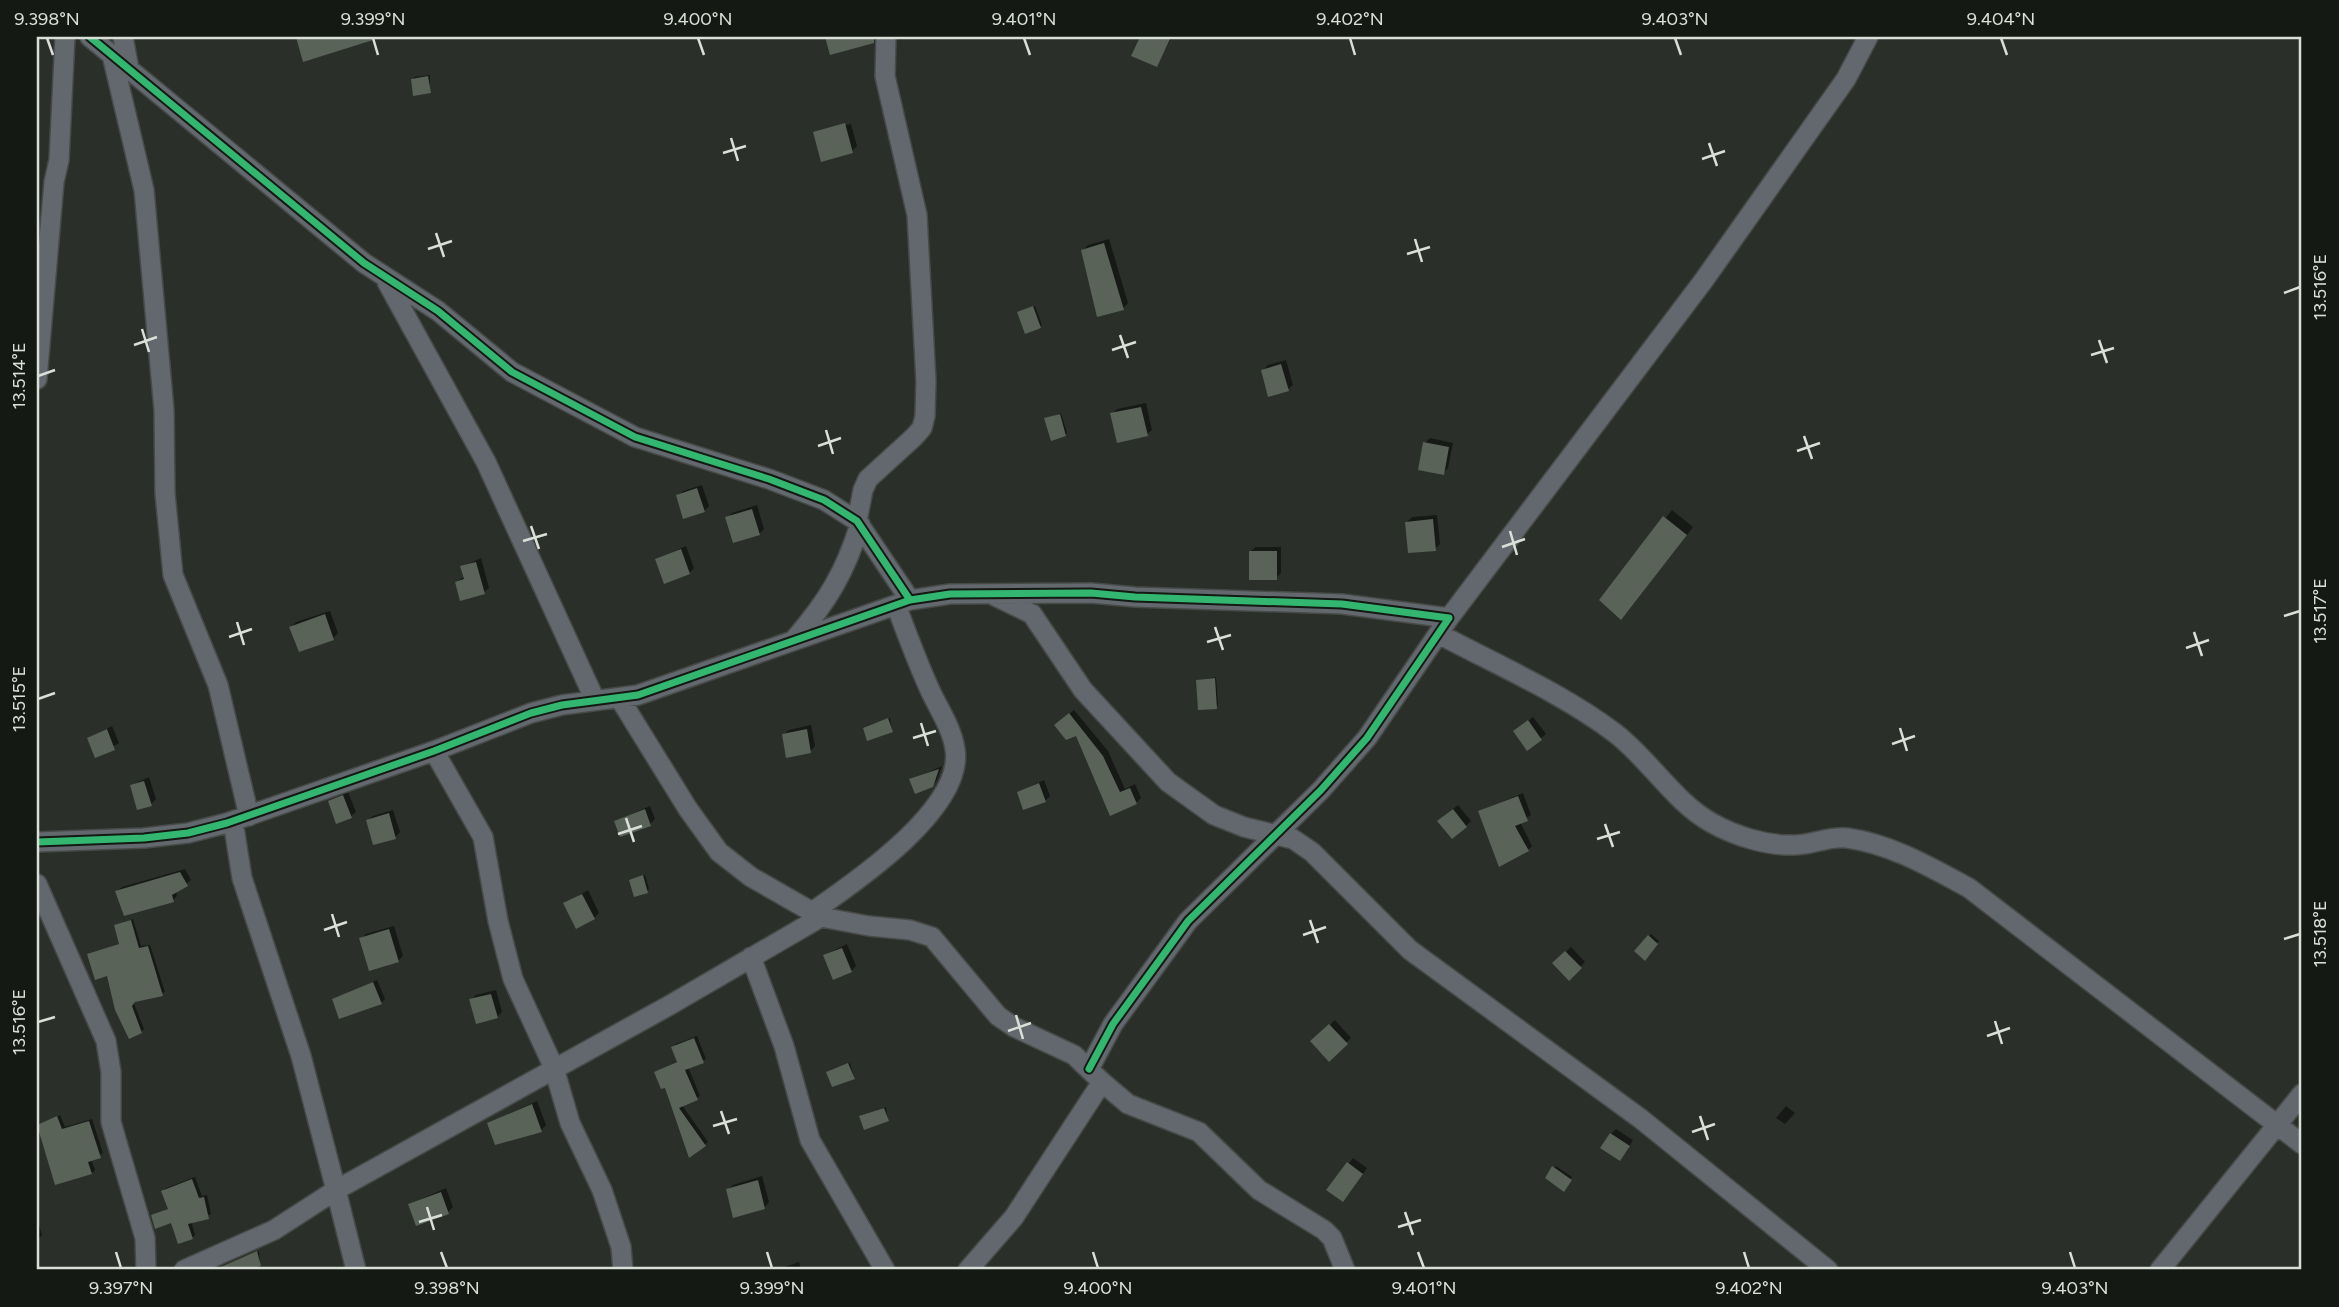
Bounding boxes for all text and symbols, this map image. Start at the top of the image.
text: 9.398°N [14,8,80,30]
text: 9.399°N [341,8,405,30]
text: 9.400°N [664,8,732,30]
text: 9.401°N [992,8,1056,30]
text: 9.402°N [1316,8,1384,30]
text: 9.403°N [1641,8,1709,30]
text: 9.404°N [1967,8,2035,30]
text: 13.516°E [2309,254,2331,320]
text: 13.514°E [8,342,30,410]
text: 13.517°E [2309,578,2331,644]
text: 13.515°E [8,666,30,732]
text: 13.518°E [2309,900,2331,968]
text: 13.516°E [8,989,30,1055]
text: 9.397°N [89,1277,153,1299]
text: 9.398°N [414,1277,480,1299]
text: 9.399°N [740,1277,804,1299]
text: 9.400°N [1064,1277,1132,1299]
text: 9.401°N [1392,1277,1456,1299]
text: 9.402°N [1715,1277,1783,1299]
text: 9.403°N [2041,1277,2109,1299]

